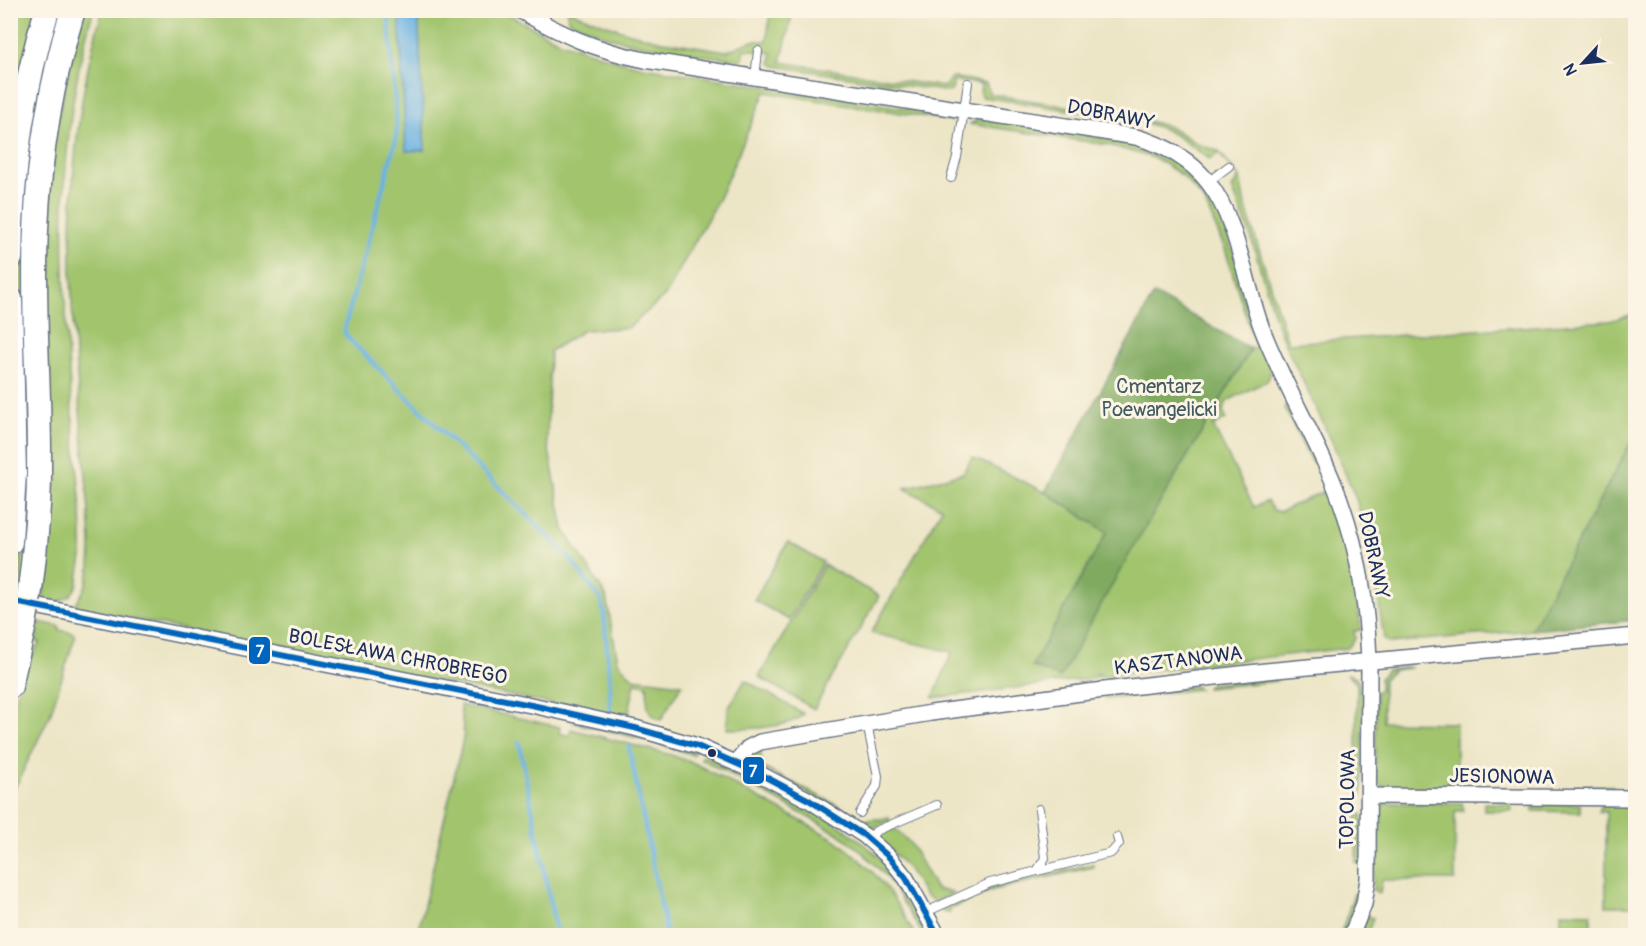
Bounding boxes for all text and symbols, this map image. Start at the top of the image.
north arrow [1553,33,1613,93]
text: N [1559,60,1582,79]
street label: DOBRAWY [1065,94,1157,135]
park label: Cmentarz Poewangelicki [1101,374,1217,422]
street label: DOBRAWY [1352,509,1395,601]
street label: BOLESŁAWA CHROBREGO [286,623,509,690]
line badge: 7 [248,636,271,665]
street label: KASZTANOWA [1113,640,1244,681]
text: 7 [256,642,265,662]
unlabelled marker [706,747,718,759]
street label: TOPOLOWA [1334,749,1361,849]
line badge: 7 [742,756,765,785]
text: 7 [749,762,758,782]
street label: JESIONOWA [1449,763,1555,790]

